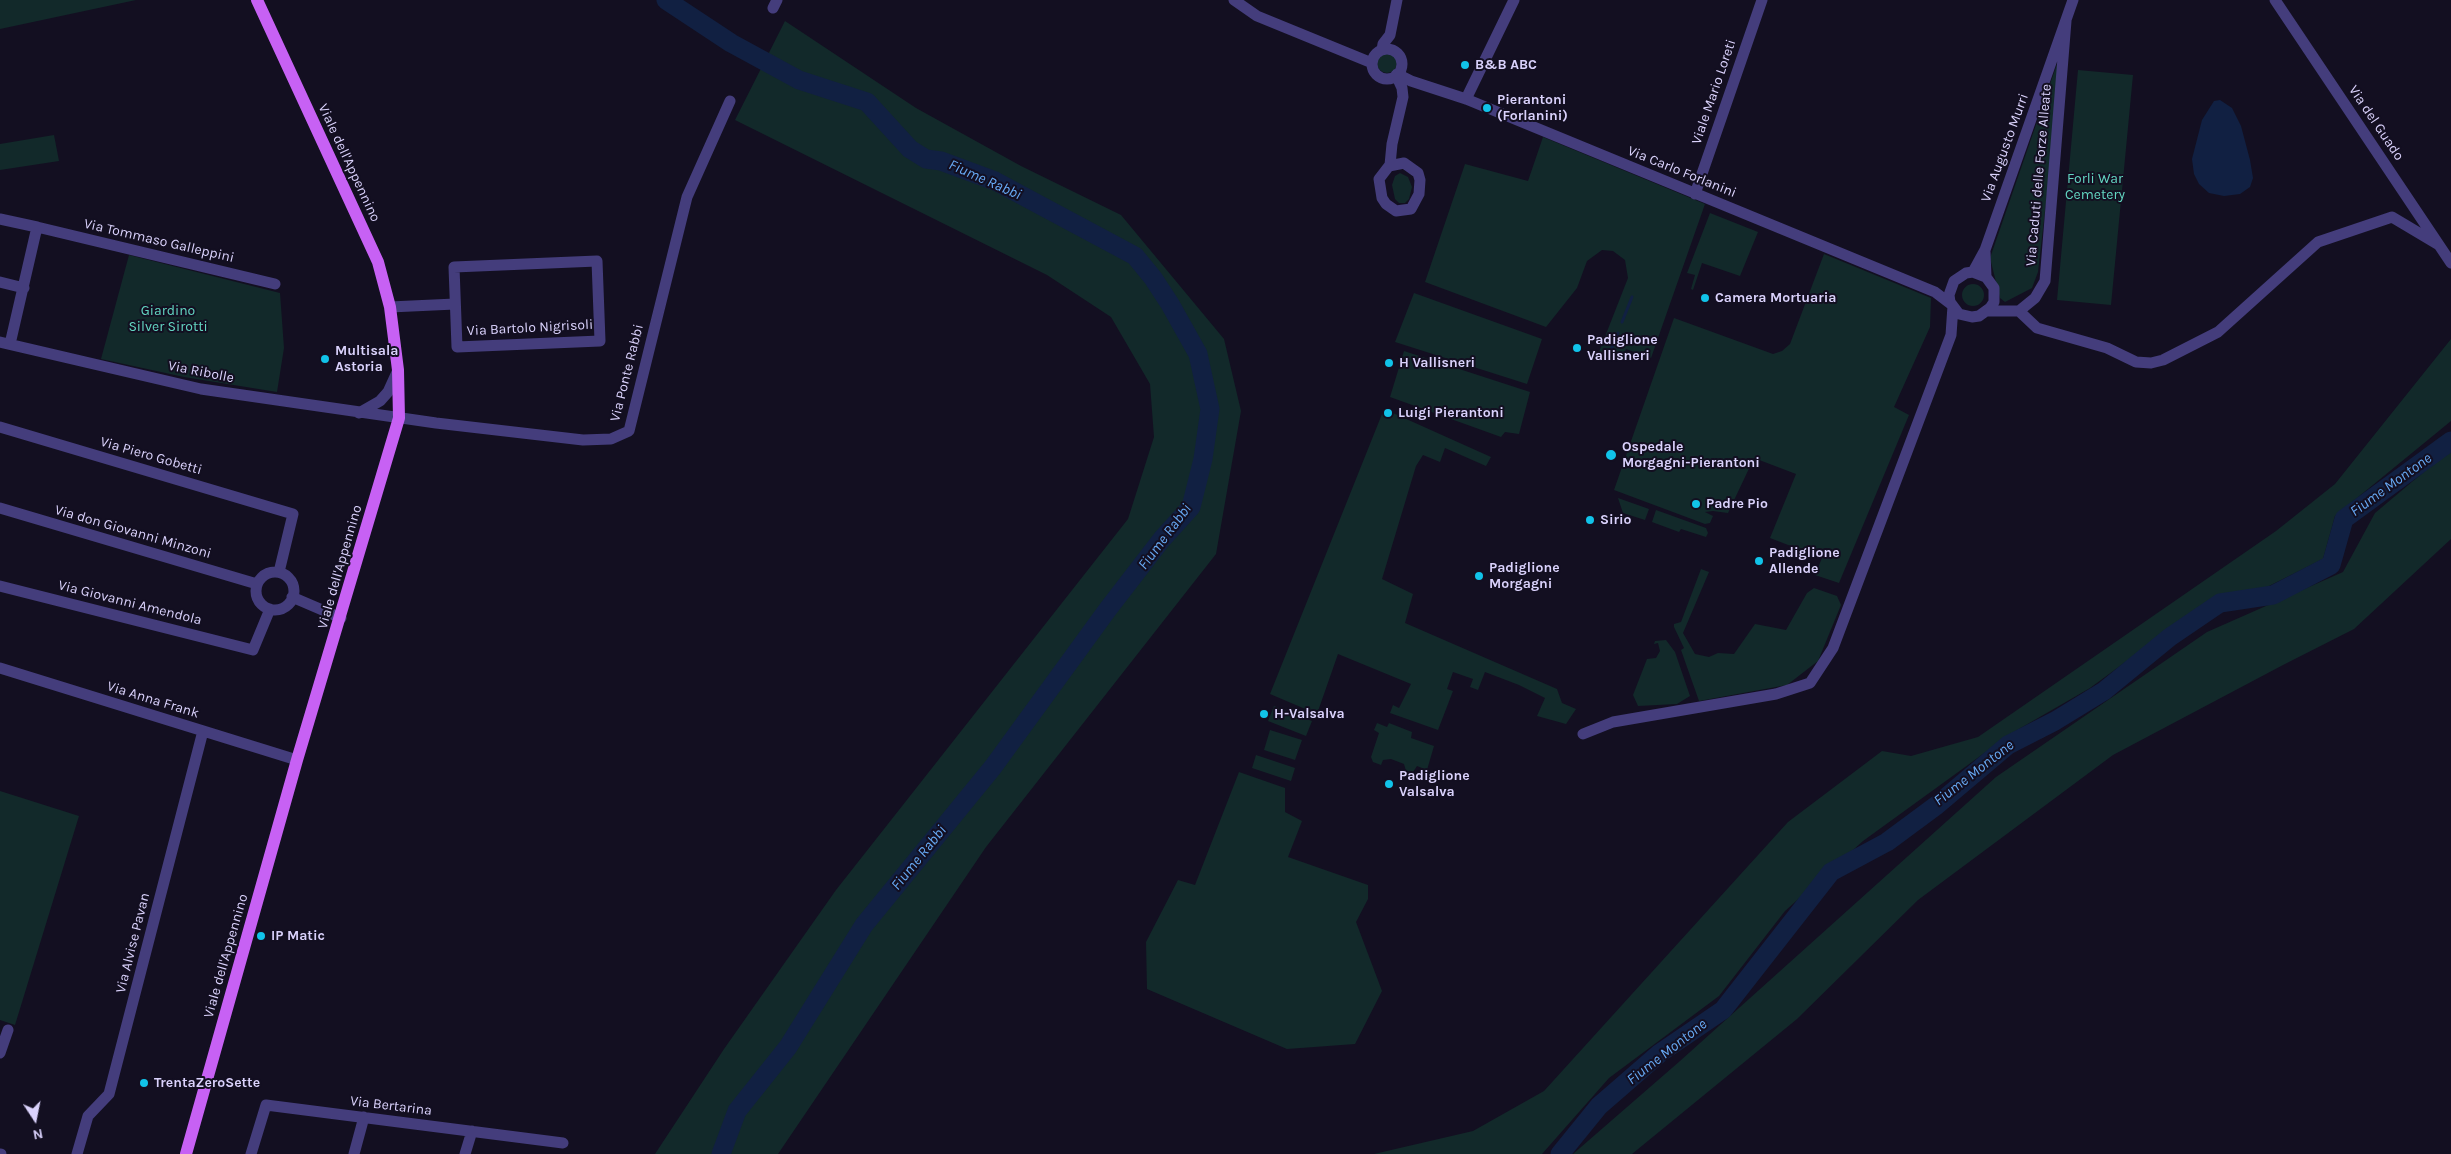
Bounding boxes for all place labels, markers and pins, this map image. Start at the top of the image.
place label: B&B ABC [1475,57,1537,73]
marker: B&B ABC [1459,59,1471,71]
place label: Pierantoni (Forlanini) [1497,92,1568,124]
marker: Pierantoni (Forlanini) [1481,102,1493,114]
place label: Camera Mortuaria [1715,290,1836,306]
marker: Camera Mortuaria [1699,292,1711,304]
place label: Padiglione Vallisneri [1587,332,1658,364]
marker: Padiglione Vallisneri [1571,342,1583,354]
place label: Multisala Astoria [335,343,398,376]
marker: Multisala Astoria [319,353,331,365]
place label: H Vallisneri [1399,355,1475,371]
marker: H Vallisneri [1383,357,1395,369]
place label: Luigi Pierantoni [1398,405,1504,421]
marker: Luigi Pierantoni [1382,407,1394,419]
place label: Ospedale Morgagni-Pierantoni [1622,439,1760,472]
marker: Ospedale Morgagni-Pierantoni [1604,448,1618,462]
place label: Padre Pio [1706,496,1768,512]
marker: Padre Pio [1690,498,1702,510]
place label: Sirio [1600,512,1632,528]
marker: Sirio [1584,514,1596,526]
place label: Padiglione Allende [1769,545,1840,578]
marker: Padiglione Allende [1753,555,1765,567]
place label: Padiglione Morgagni [1489,560,1560,592]
marker: Padiglione Morgagni [1473,570,1485,582]
place label: H-Valsalva [1274,706,1345,722]
marker: H-Valsalva [1258,708,1270,720]
place label: Padiglione Valsalva [1399,768,1470,800]
marker: Padiglione Valsalva [1383,778,1395,790]
place label: IP Matic [271,928,325,944]
marker: IP Matic [255,930,267,942]
place label: TrentaZeroSette [154,1075,260,1091]
marker: TrentaZeroSette [138,1077,150,1089]

